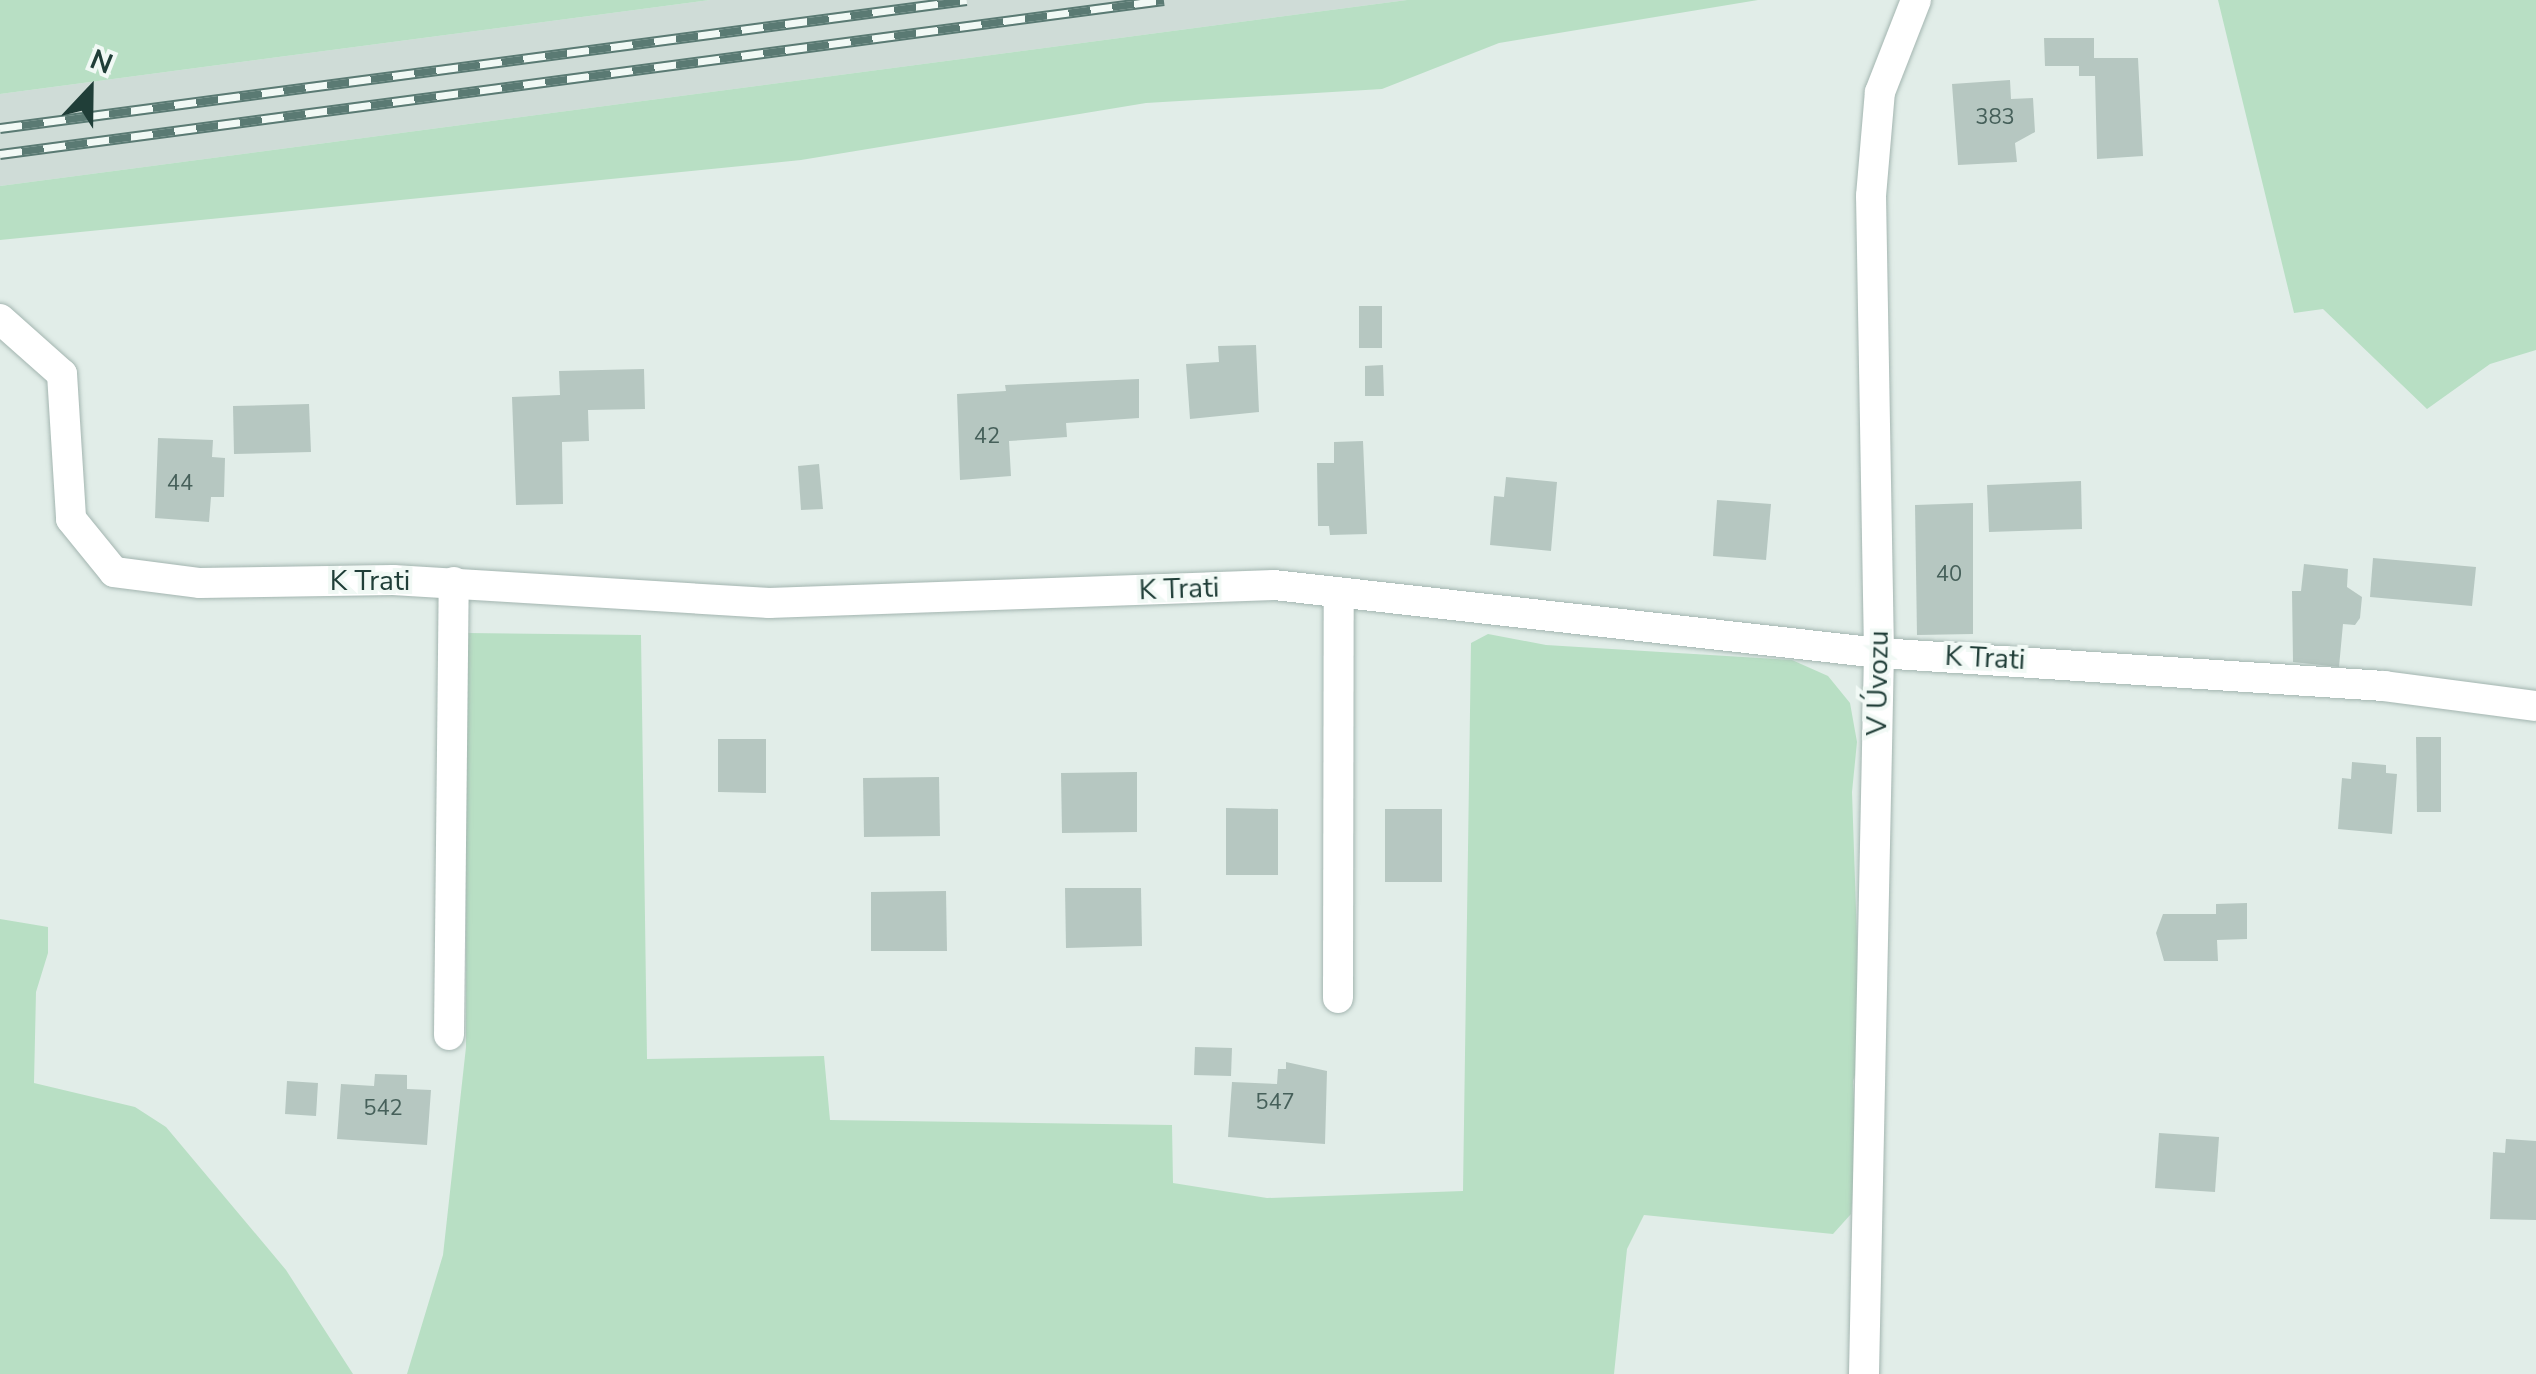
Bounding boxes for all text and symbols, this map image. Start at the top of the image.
north arrow [40,40,140,140]
text: N [84,41,118,84]
house number: 383 [1975,105,2015,131]
house number: 42 [974,424,1000,450]
house number: 44 [167,471,193,497]
house number: 40 [1936,562,1962,588]
street label: K Trati [330,564,410,598]
street label: K Trati [1138,571,1220,607]
street label: V Úvozu [1860,630,1896,736]
street label: K Trati [1944,639,2026,677]
house number: 547 [1255,1090,1295,1116]
house number: 542 [363,1096,403,1122]

